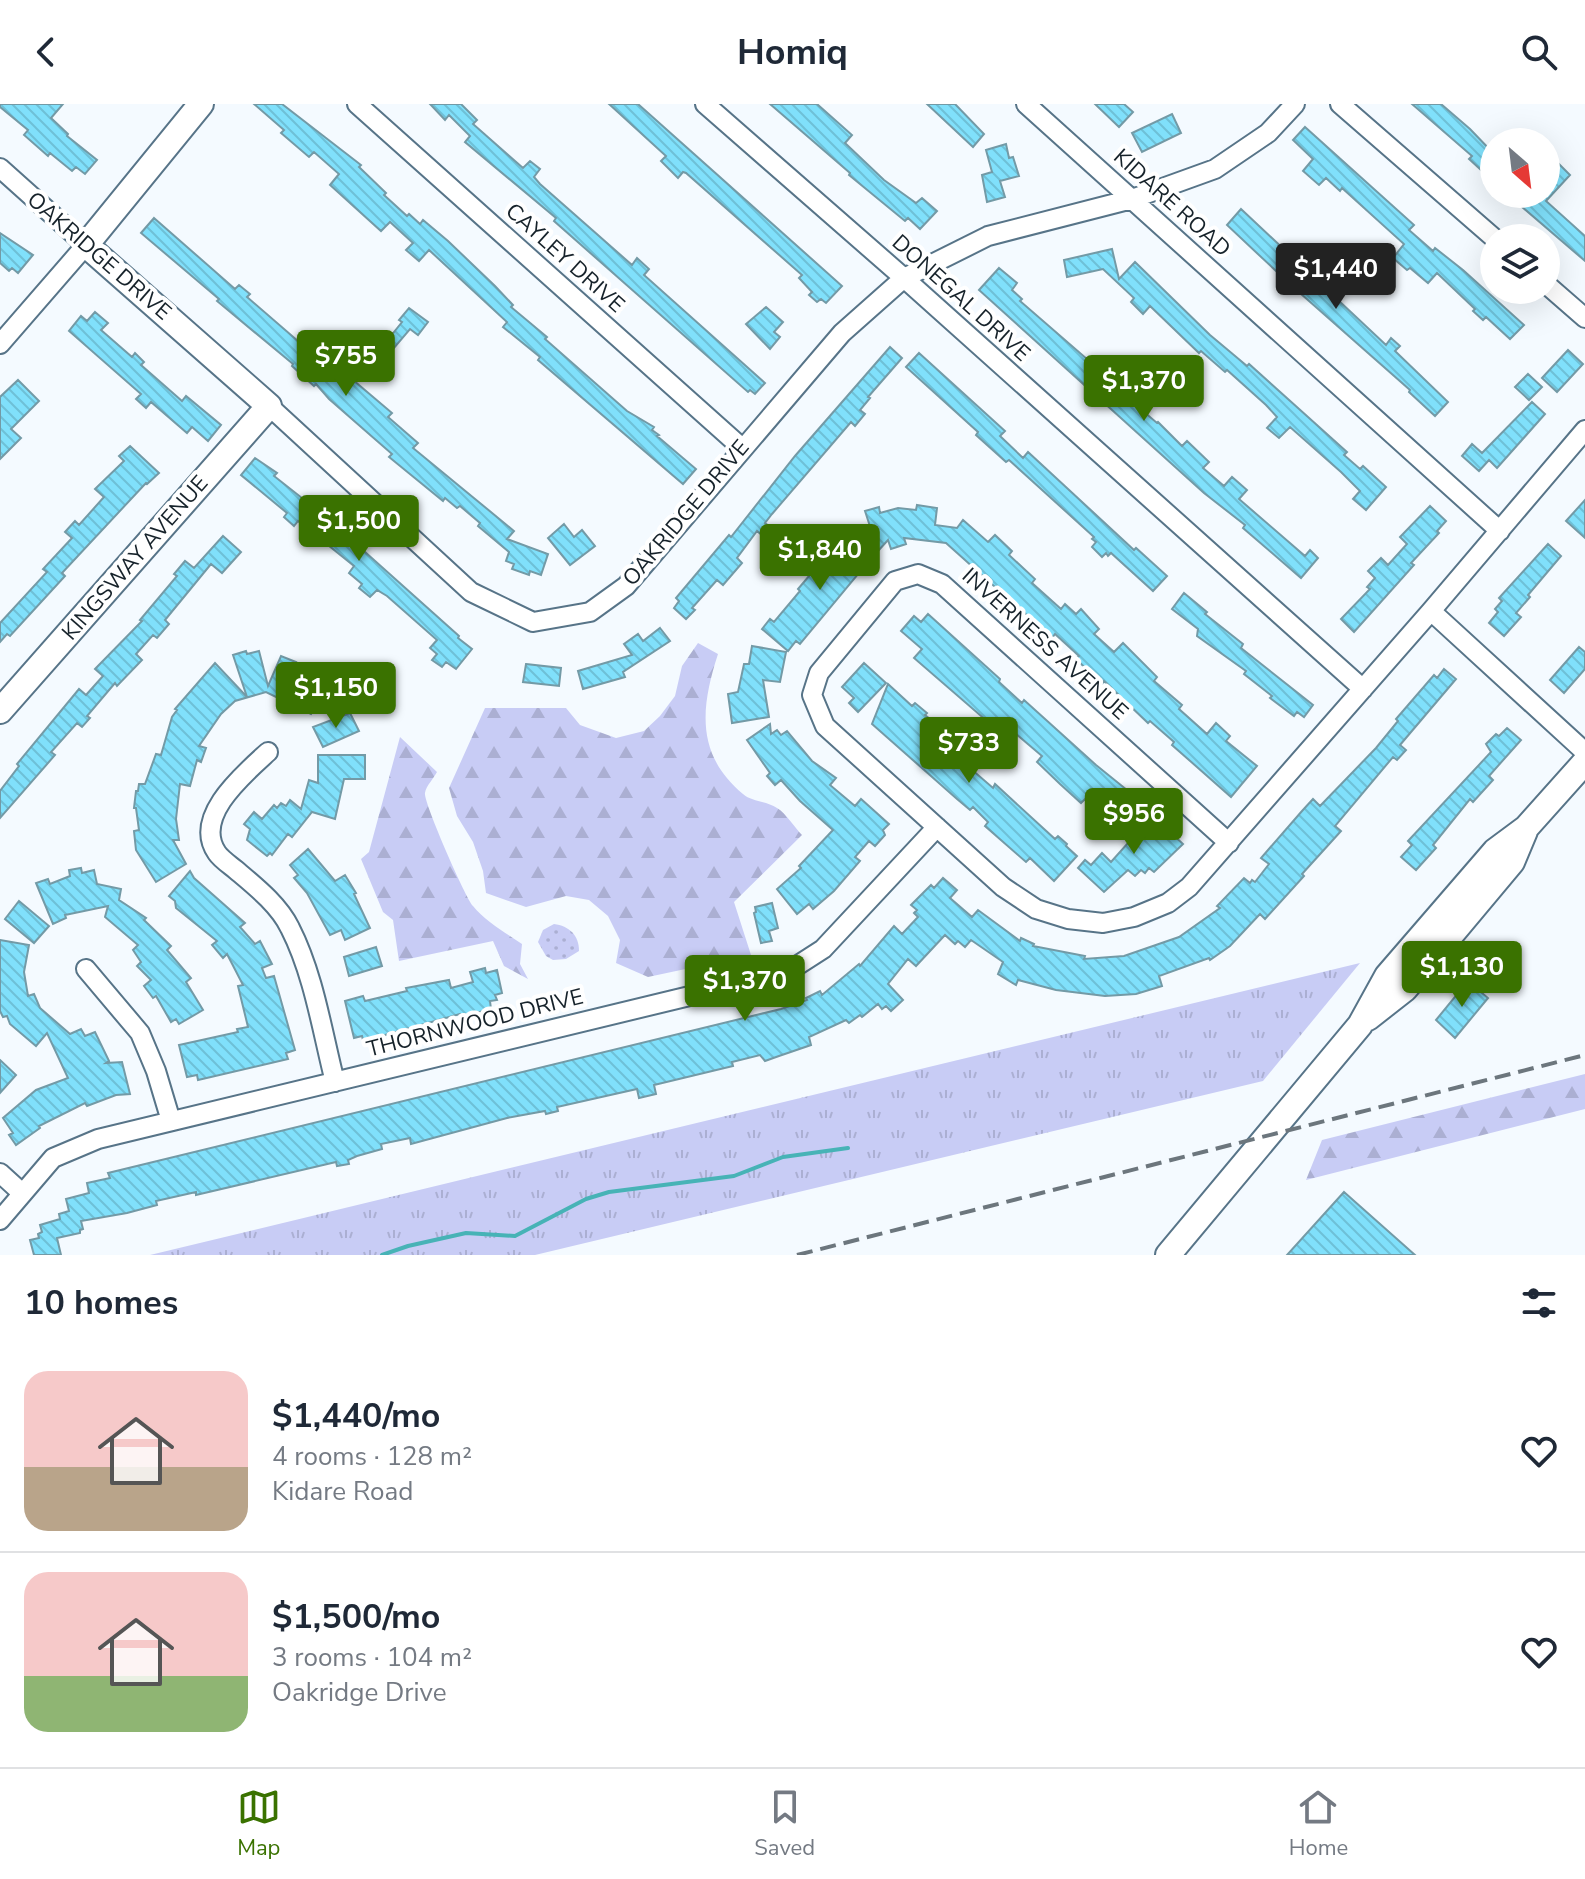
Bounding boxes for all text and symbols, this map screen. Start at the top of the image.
text: Homiq [737,28,848,77]
icon: back [24,30,68,74]
icon: search [1517,30,1561,74]
north arrow [1480,128,1560,208]
map controls [1480,128,1560,304]
street label: KIDARE ROAD [1107,142,1237,264]
street label: OAKRIDGE DRIVE [20,185,178,327]
street label: CAYLEY DRIVE [499,196,631,320]
button: layers [1480,224,1560,304]
street label: DONEGAL DRIVE [885,228,1037,368]
pin: $1,440 [1271,243,1401,311]
text: $1,440 [1294,251,1378,286]
pin: $755 [299,330,393,398]
text: $755 [315,338,377,373]
pin: $1,370 [1079,355,1209,423]
text: $1,370 [1102,363,1186,398]
street label: OAKRIDGE DRIVE [616,434,756,592]
street label: KINGSWAY AVENUE [55,469,215,647]
pin: $1,500 [294,495,424,563]
text: $1,500 [317,503,401,538]
pin: $1,840 [755,524,885,592]
text: $1,840 [778,532,862,567]
street label: INVERNESS AVENUE [955,561,1135,727]
pin: $1,150 [271,662,401,730]
text: $1,150 [294,670,378,705]
pin: $733 [922,717,1016,785]
text: $733 [938,725,1000,760]
pin: $956 [1087,788,1181,856]
text: $956 [1103,796,1165,831]
pin: $1,130 [1397,941,1527,1009]
text: $1,130 [1420,949,1504,984]
pin: $1,370 [680,955,810,1023]
text: $1,370 [703,963,787,998]
street label: THORNWOOD DRIVE [364,982,586,1064]
text: 10 homes [24,1280,178,1326]
icon: filters [1517,1281,1561,1325]
text: $1,440/mo [272,1393,440,1439]
icon: home [88,1403,184,1499]
icon: heart [1517,1429,1561,1473]
text: 4 rooms · 128 m² [272,1439,472,1474]
text: Kidare Road [272,1474,413,1509]
text: $1,500/mo [272,1594,440,1640]
icon: home [88,1604,184,1700]
icon: heart [1517,1630,1561,1674]
text: 3 rooms · 104 m² [272,1640,472,1675]
text: Oakridge Drive [272,1675,447,1710]
tab: Map [237,1785,281,1863]
tab: Saved [754,1785,815,1863]
tab: Home [1289,1785,1348,1863]

